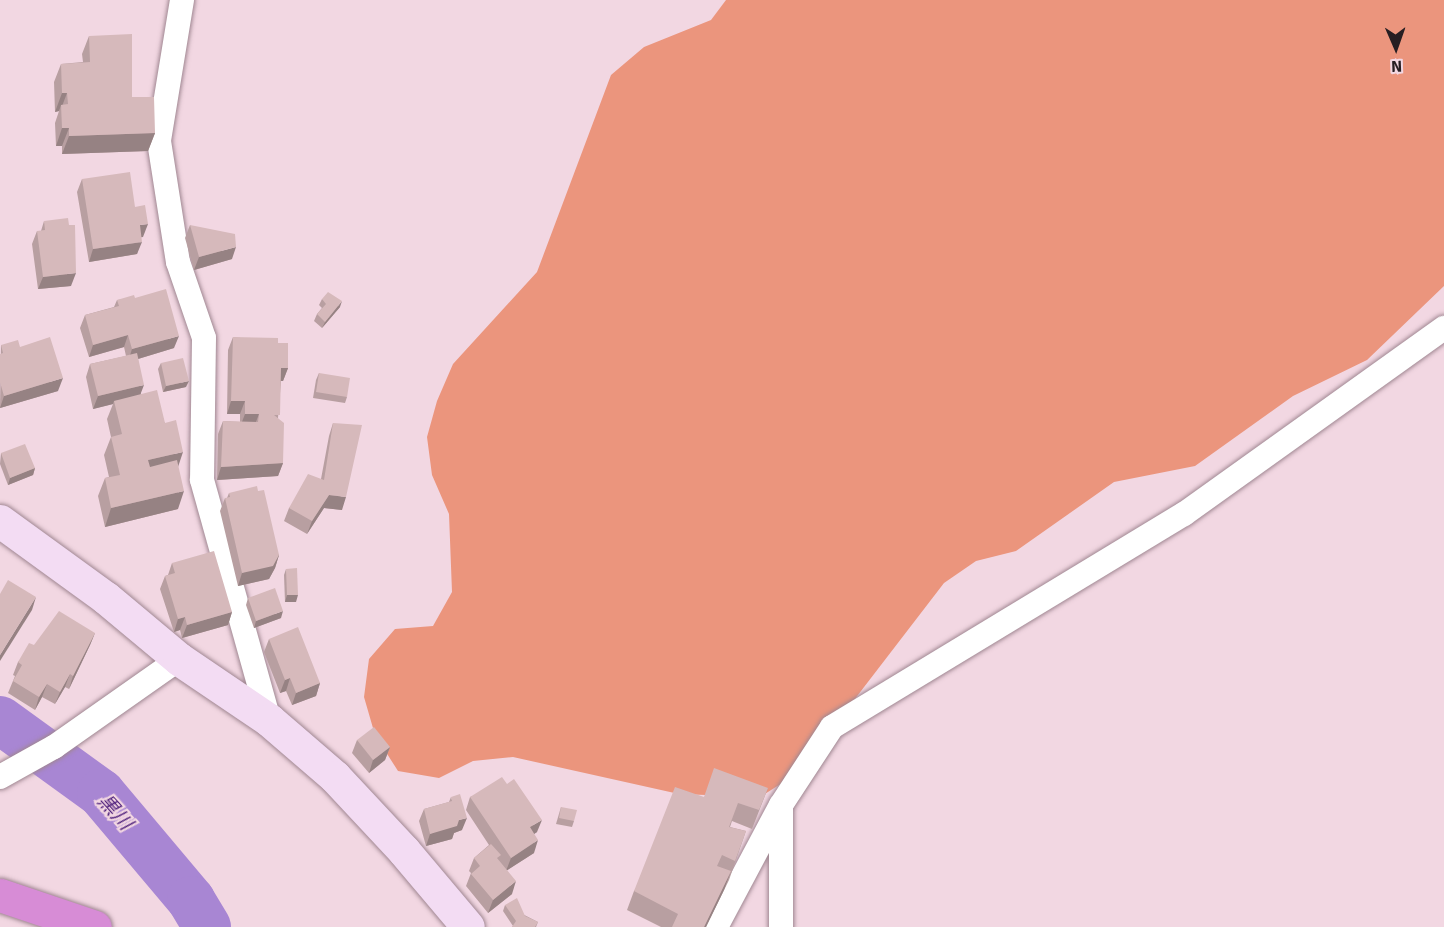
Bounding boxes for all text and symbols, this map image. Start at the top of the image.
north arrow [1366,18,1426,78]
text: N [1391,56,1403,76]
water label: 黒川 [93,789,137,835]

